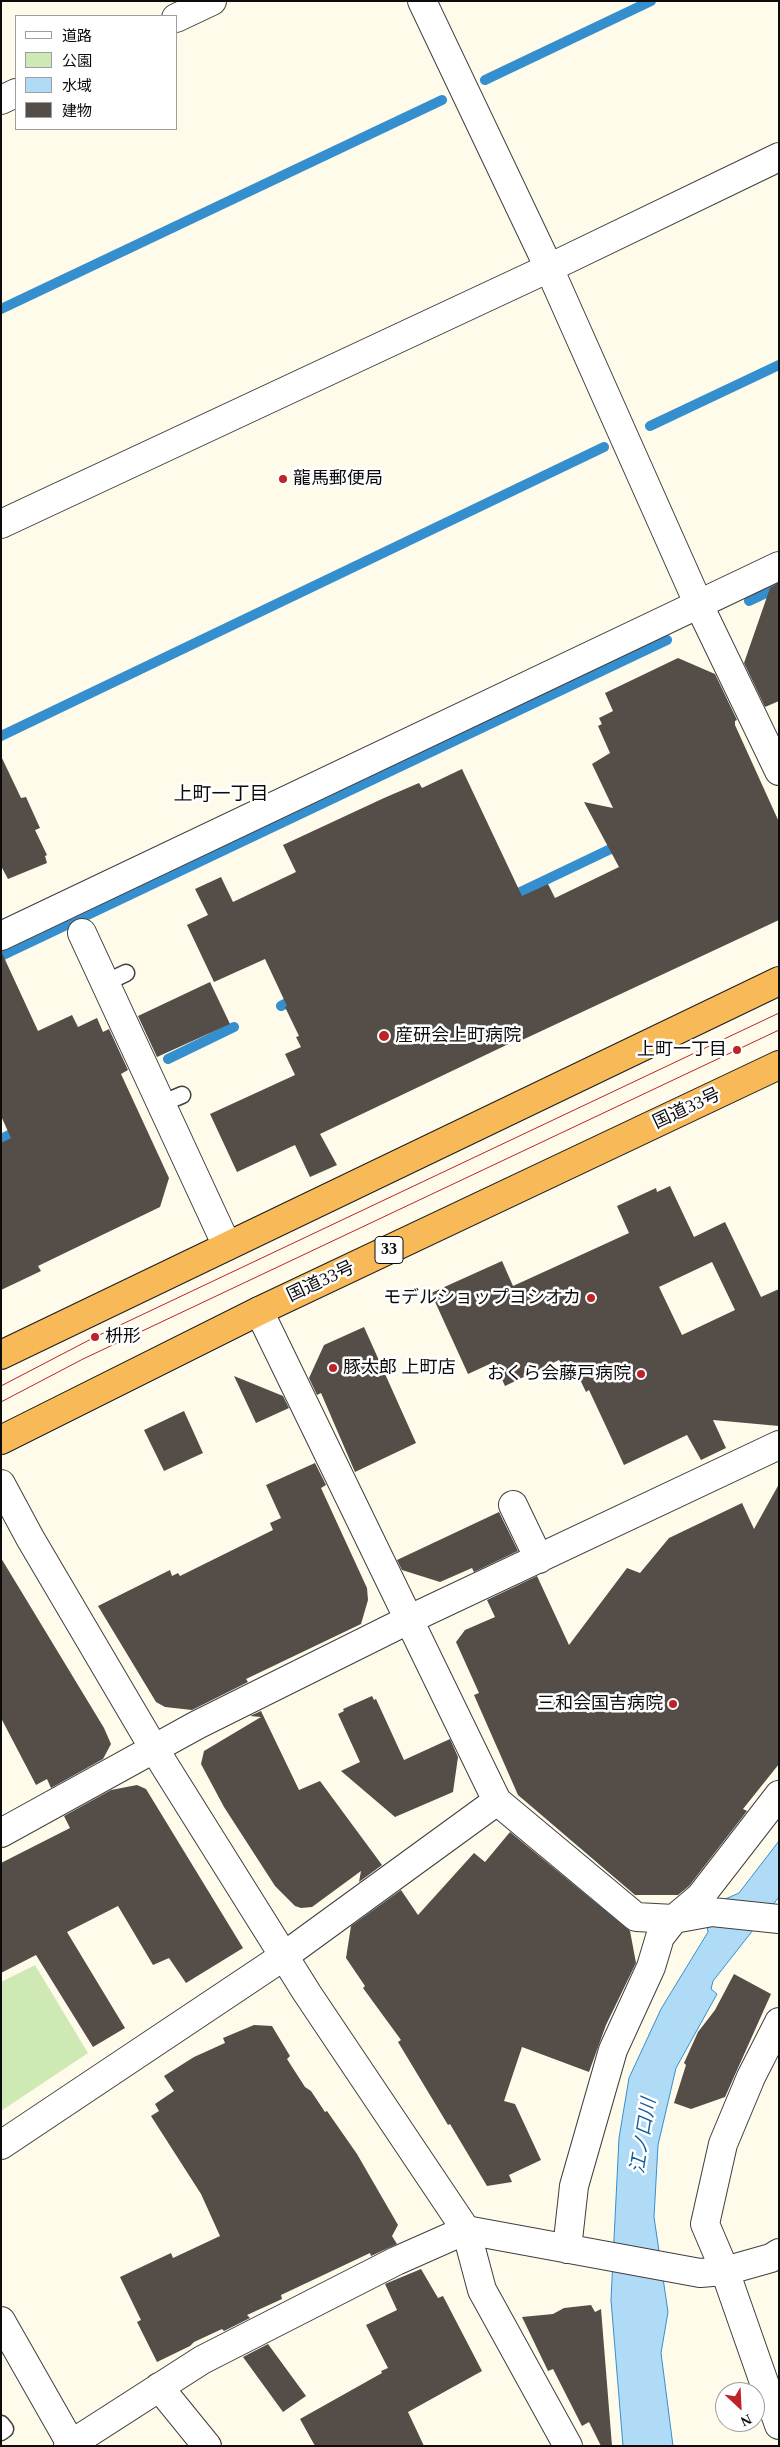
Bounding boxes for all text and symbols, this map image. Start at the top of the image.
legend [15,15,178,130]
text: 道路 [62,28,92,44]
text: 公園 [62,53,92,69]
text: 水域 [62,78,92,94]
text: 建物 [62,103,92,119]
place label: 龍馬郵便局 [293,468,383,490]
marker: 龍馬郵便局 [277,473,289,485]
district label: 上町一丁目 [174,784,268,806]
place label: 産研会上町病院 [395,1025,521,1047]
marker: 産研会上町病院 [377,1029,391,1043]
place label: 上町一丁目 [637,1039,727,1061]
marker: 上町一丁目 [731,1044,743,1056]
street label: 国道33号 [650,1084,724,1134]
road number: 33 [375,1236,403,1264]
street label: 国道33号 [284,1257,358,1307]
place label: モデルショップヨシオカ [383,1287,581,1309]
marker: モデルショップヨシオカ [585,1292,597,1304]
place label: 枡形 [105,1326,141,1348]
marker: 枡形 [89,1331,101,1343]
place label: 豚太郎 上町店 [343,1357,455,1379]
marker: 豚太郎 上町店 [327,1362,339,1374]
place label: おくら会藤戸病院 [487,1363,631,1385]
marker: おくら会藤戸病院 [635,1368,647,1380]
place label: 三和会国吉病院 [537,1693,663,1715]
marker: 三和会国吉病院 [667,1698,679,1710]
water label: 江ノ口川 [627,2097,661,2175]
north arrow [715,2382,765,2432]
text: N [738,2411,754,2429]

